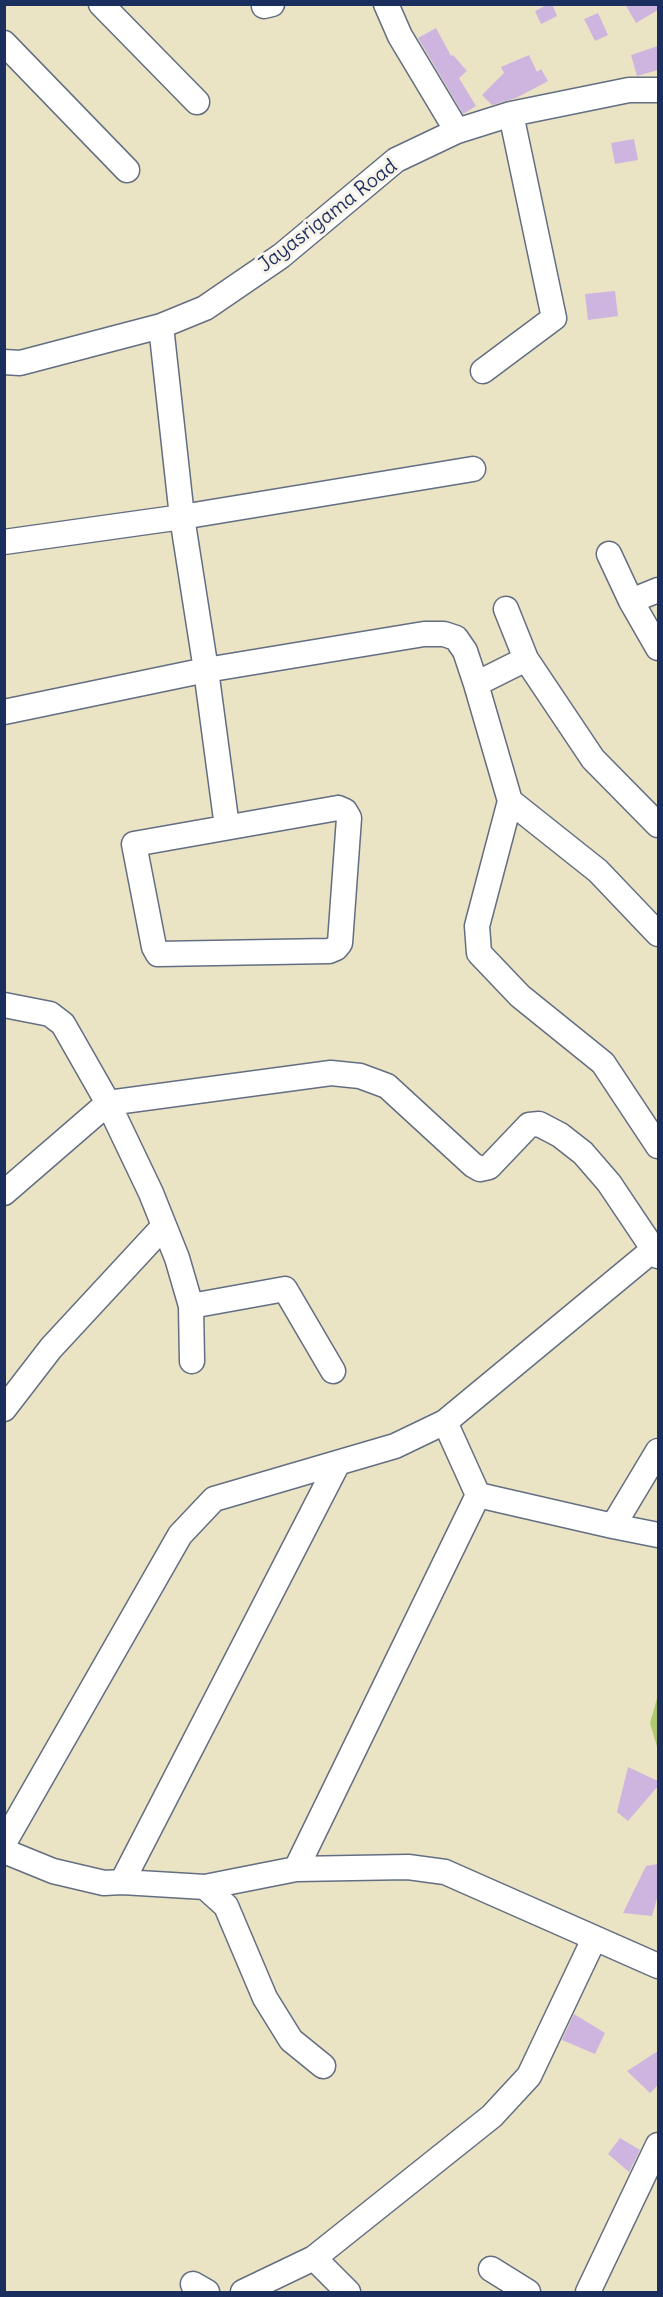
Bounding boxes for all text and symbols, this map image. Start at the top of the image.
street label: Jayasrigama Road [254,154,402,278]

